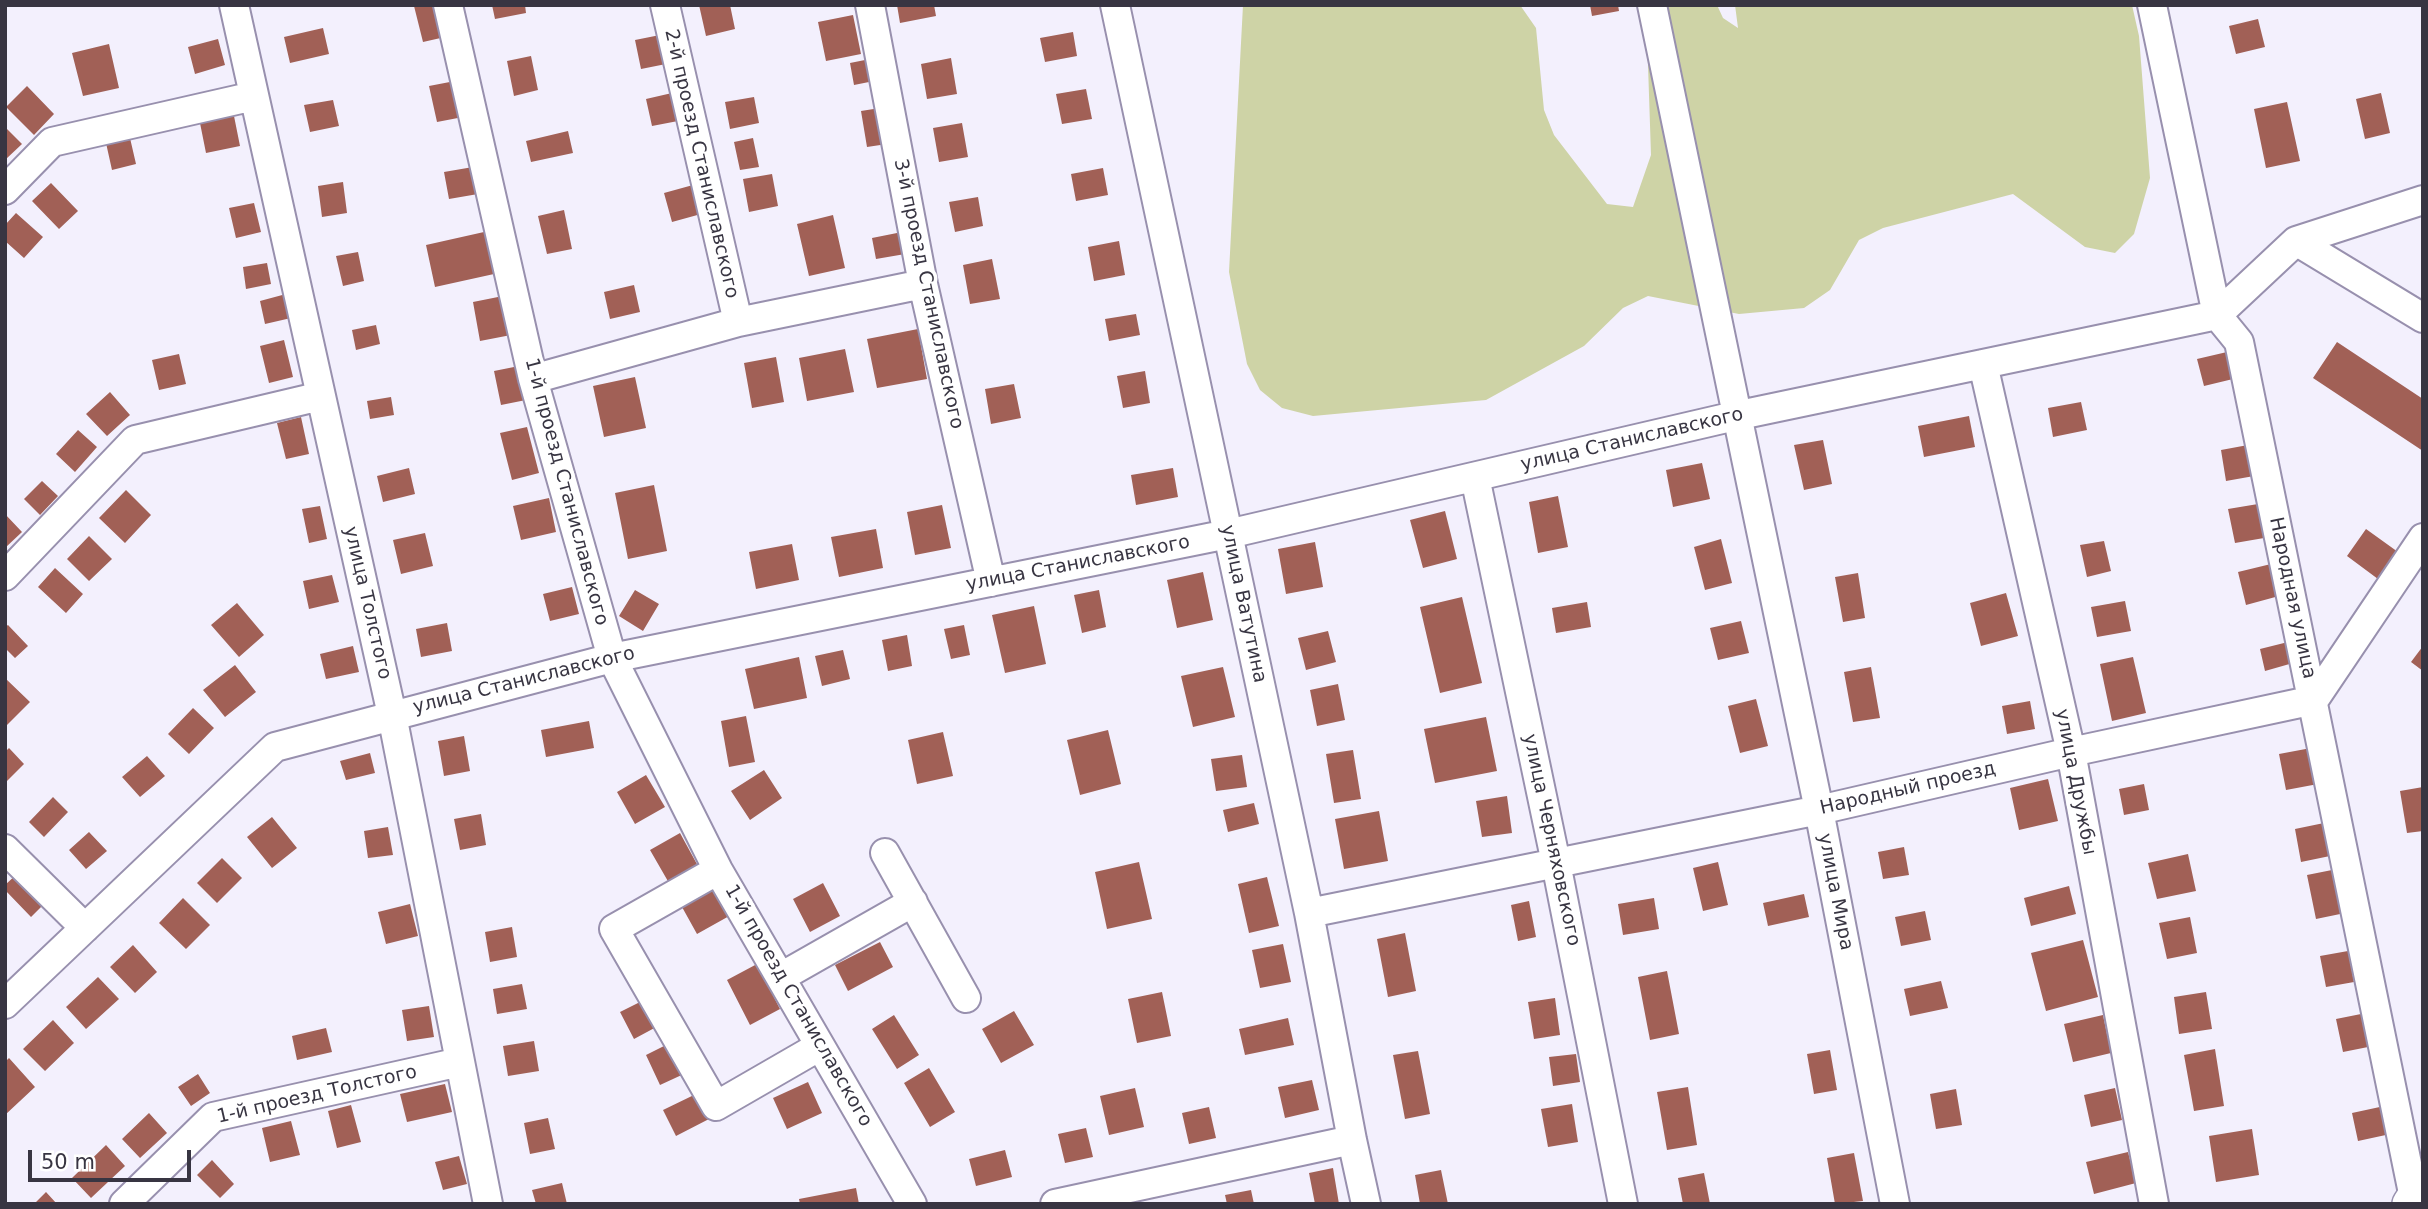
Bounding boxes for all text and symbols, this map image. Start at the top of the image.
street label: 2-й проезд Станиславского [659,27,743,301]
street label: 3-й проезд Станиславского [888,157,968,431]
street label: 1-й проезд Станиславского [519,356,613,628]
street label: улица Станиславского [1519,403,1745,477]
street label: Народная улица [2264,515,2320,681]
street label: улица Ватутина [1215,523,1271,685]
street label: улица Толстого [338,524,396,682]
street label: улица Станиславского [964,531,1192,597]
street label: улица Станиславского [411,642,637,720]
street label: улица Дружбы [2050,707,2100,857]
street label: улица Черняховского [1517,732,1585,948]
street label: Народный проезд [1818,758,1998,820]
street label: улица Мира [1812,832,1858,952]
street label: 1-й проезд Станиславского [719,881,877,1131]
street label: 1-й проезд Толстого [215,1061,419,1129]
scale bar [32,1136,194,1180]
text: 50 m [41,1150,95,1174]

